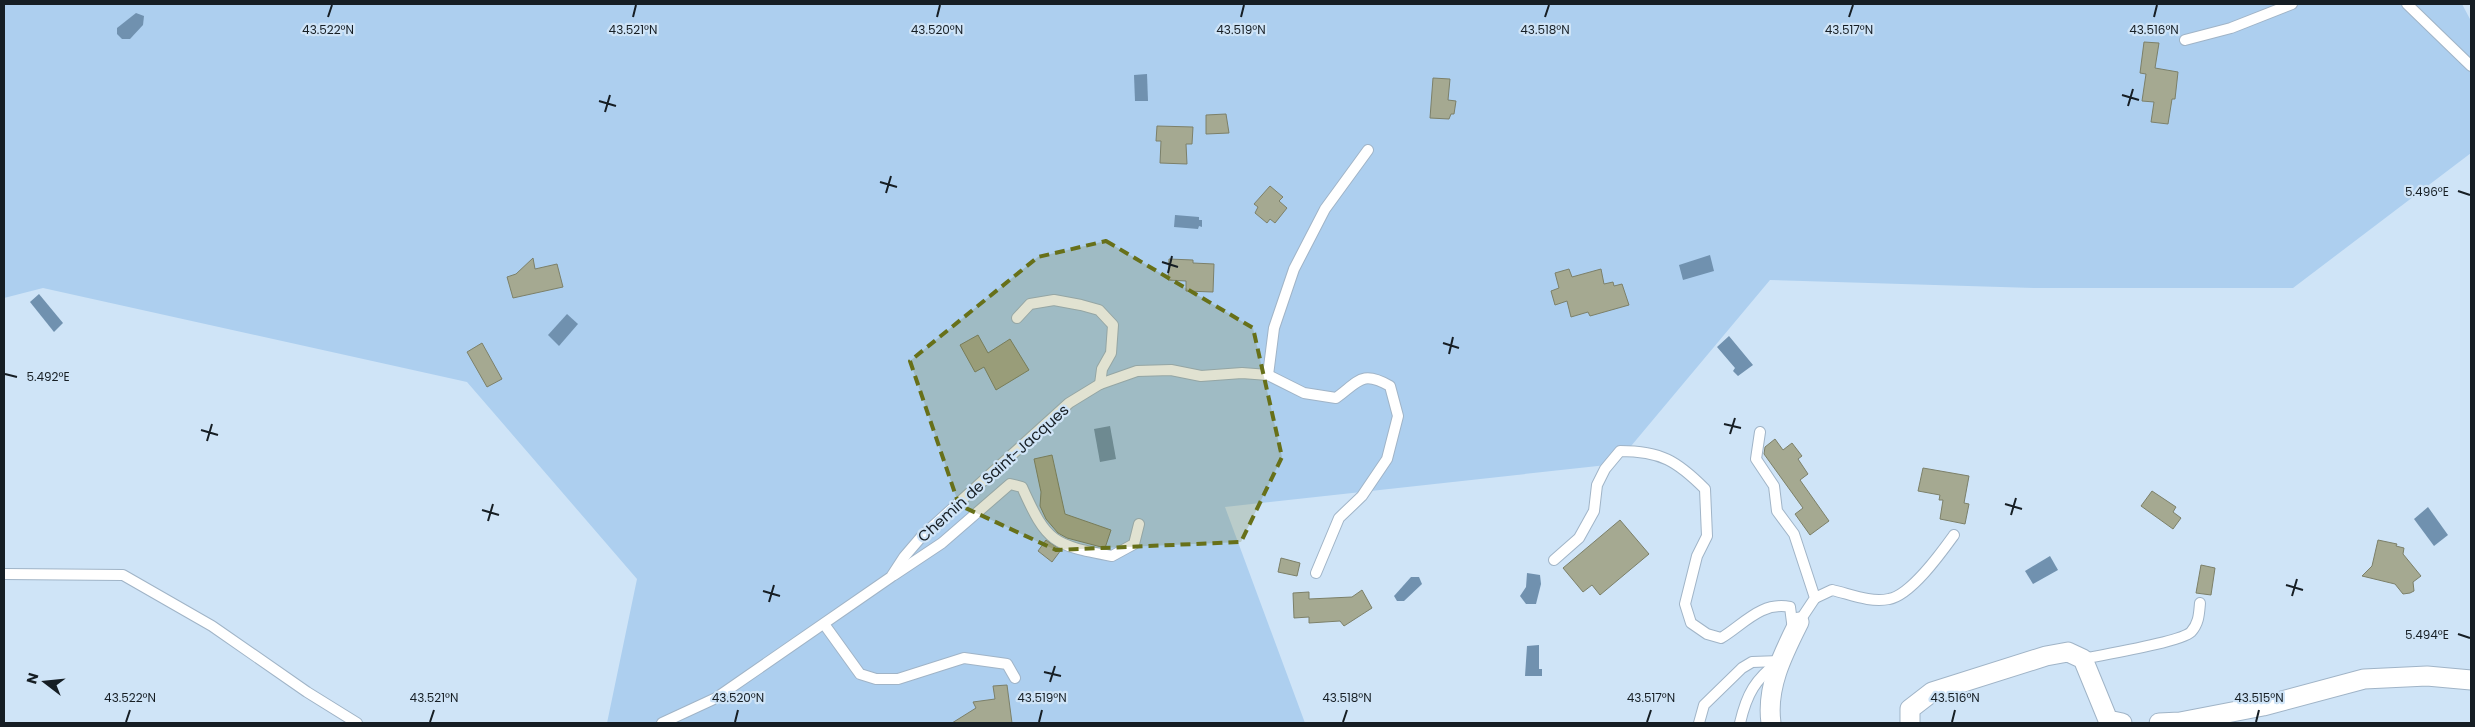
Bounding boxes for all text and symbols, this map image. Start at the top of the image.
text: 43.522°N [302,21,354,38]
text: 43.521°N [609,21,657,38]
text: 43.520°N [911,21,963,38]
text: 43.519°N [1216,21,1266,38]
text: 43.518°N [1520,21,1570,38]
text: 43.517°N [1825,21,1873,38]
text: 43.516°N [2129,21,2179,38]
text: 5.496°E [2405,183,2449,200]
text: 5.492°E [26,368,70,385]
street label: Chemin de Saint-Jacques [913,399,1073,547]
text: 5.494°E [2405,626,2449,643]
north arrow [20,657,70,707]
text: N [21,671,44,686]
text: 43.522°N [104,689,156,706]
text: 43.521°N [410,689,458,706]
text: 43.520°N [712,689,764,706]
text: 43.519°N [1017,689,1067,706]
text: 43.518°N [1322,689,1372,706]
text: 43.517°N [1627,689,1675,706]
text: 43.516°N [1930,689,1980,706]
text: 43.515°N [2234,689,2284,706]

